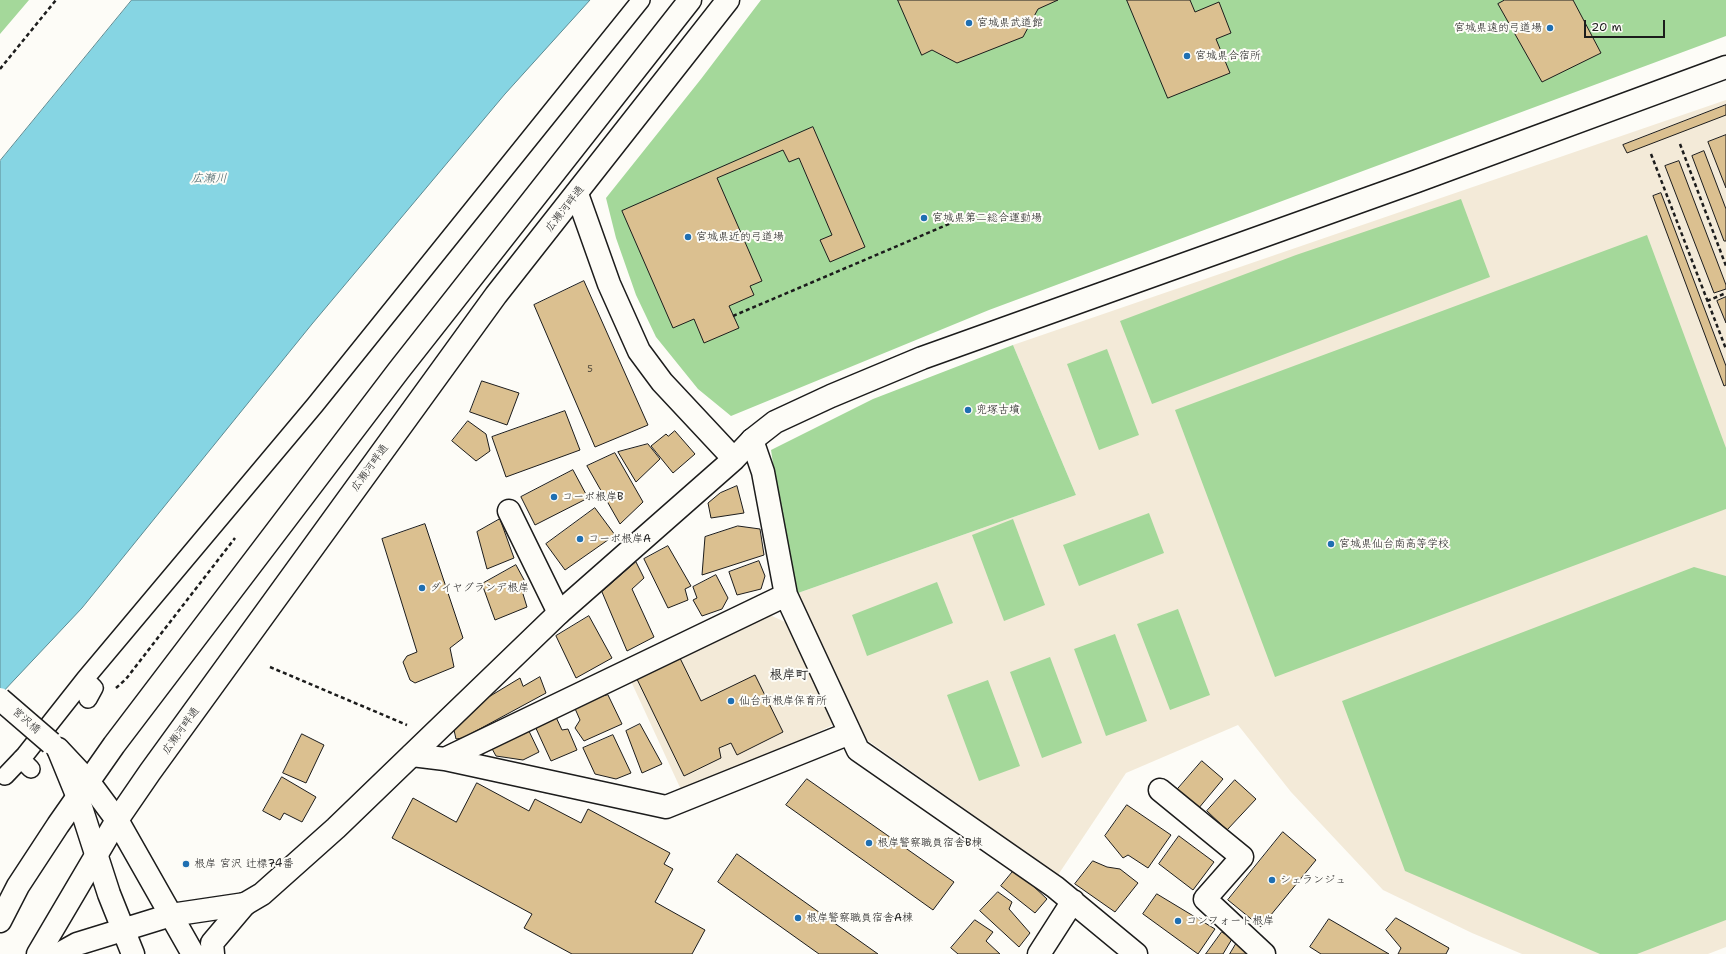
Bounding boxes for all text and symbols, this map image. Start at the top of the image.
scale bar [1586,12,1667,38]
place label: 宮城県武道館 [977,16,1043,30]
marker: 宮城県武道館 [964,18,974,28]
text: 20 m [1591,19,1622,35]
place label: 宮城県遠的弓道場 [1454,21,1542,35]
marker: 宮城県遠的弓道場 [1545,23,1555,33]
place label: 宮城県合宿所 [1195,49,1261,63]
marker: 宮城県合宿所 [1182,51,1192,61]
water label: 広瀬川 [191,172,227,186]
street label: 広瀬河畔通 [543,183,587,235]
place label: 宮城県第二総合運動場 [932,211,1042,225]
marker: 宮城県第二総合運動場 [919,213,929,223]
place label: 宮城県近的弓道場 [696,230,784,244]
marker: 宮城県近的弓道場 [683,232,693,242]
house number: 5 [587,365,593,375]
place label: 兜塚古墳 [976,403,1020,417]
marker: 兜塚古墳 [963,405,973,415]
street label: 広瀬河畔通 [348,442,392,494]
place label: コーポ根岸B [562,490,623,504]
marker: コーポ根岸B [549,492,559,502]
place label: コーポ根岸A [588,532,651,546]
marker: コーポ根岸A [575,534,585,544]
place label: 宮城県仙台南高等学校 [1339,537,1449,551]
marker: 宮城県仙台南高等学校 [1326,539,1336,549]
place label: ダイヤグランデ根岸 [430,581,529,595]
marker: ダイヤグランデ根岸 [417,583,427,593]
district label: 根岸町 [770,668,808,684]
place label: 仙台市根岸保育所 [739,694,827,708]
marker: 仙台市根岸保育所 [726,696,736,706]
street label: 宮沢橋 [9,705,43,737]
street label: 広瀬河畔通 [159,705,203,757]
place label: 根岸警察職員宿舎B棟 [877,836,982,850]
marker: 根岸警察職員宿舎B棟 [864,838,874,848]
place label: 根岸 宮沢 辻標74番 [194,857,293,871]
marker: 根岸 宮沢 辻標74番 [181,859,191,869]
place label: シェランジュ [1280,873,1346,887]
marker: シェランジュ [1267,875,1277,885]
place label: 根岸警察職員宿舎A棟 [806,911,913,925]
marker: 根岸警察職員宿舎A棟 [793,913,803,923]
place label: コンフォート根岸 [1186,914,1274,928]
marker: コンフォート根岸 [1173,916,1183,926]

